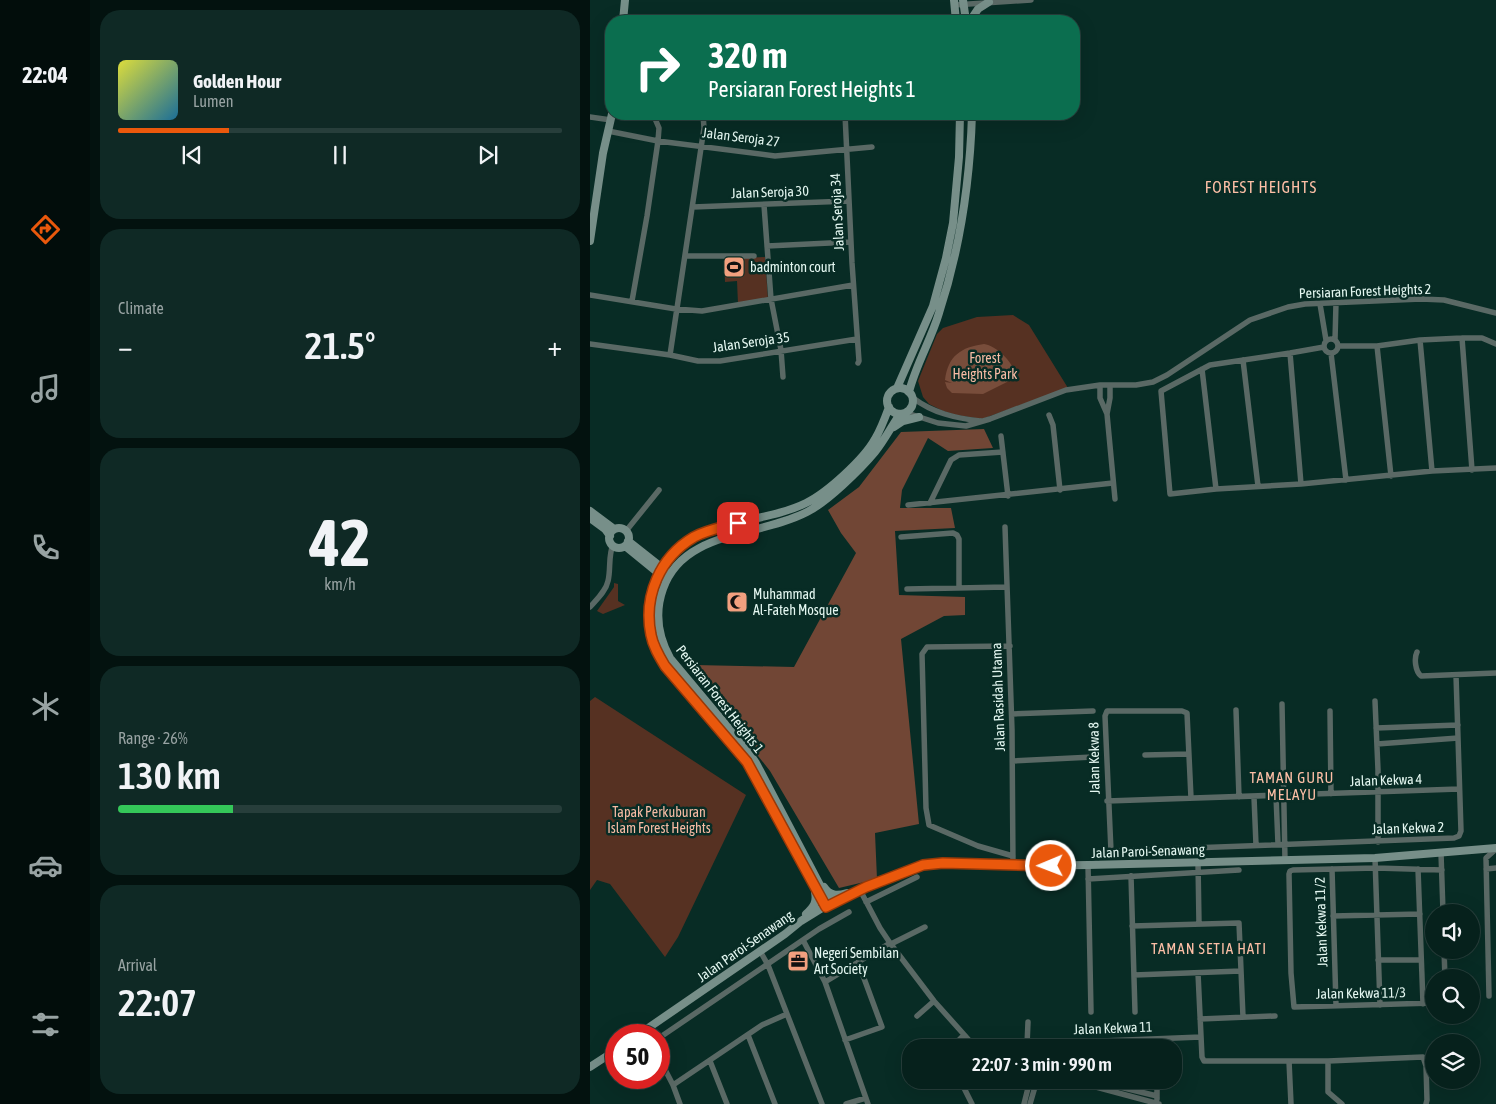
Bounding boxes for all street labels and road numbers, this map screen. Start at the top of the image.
street label: Jalan Seroja 27 [701,124,781,150]
street label: Jalan Seroja 34 [827,172,847,251]
street label: Jalan Seroja 30 [731,183,810,201]
street label: Persiaran Forest Heights 2 [1299,281,1431,301]
street label: Jalan Seroja 35 [711,329,791,355]
street label: Persiaran Forest Heights 1 [673,642,767,756]
street label: Jalan Rasidah Utama [988,642,1008,752]
street label: Jalan Kekwa 8 [1085,721,1103,794]
street label: Jalan Kekwa 4 [1350,771,1423,789]
street label: Jalan Kekwa 2 [1372,819,1444,837]
street label: Jalan Paroi-Senawang [1091,841,1205,861]
street label: Jalan Kekwa 11/2 [1311,877,1331,967]
street label: Jalan Paroi-Senawang [694,907,796,985]
street label: Jalan Kekwa 11/3 [1316,984,1406,1002]
street label: Jalan Kekwa 11 [1073,1019,1153,1037]

